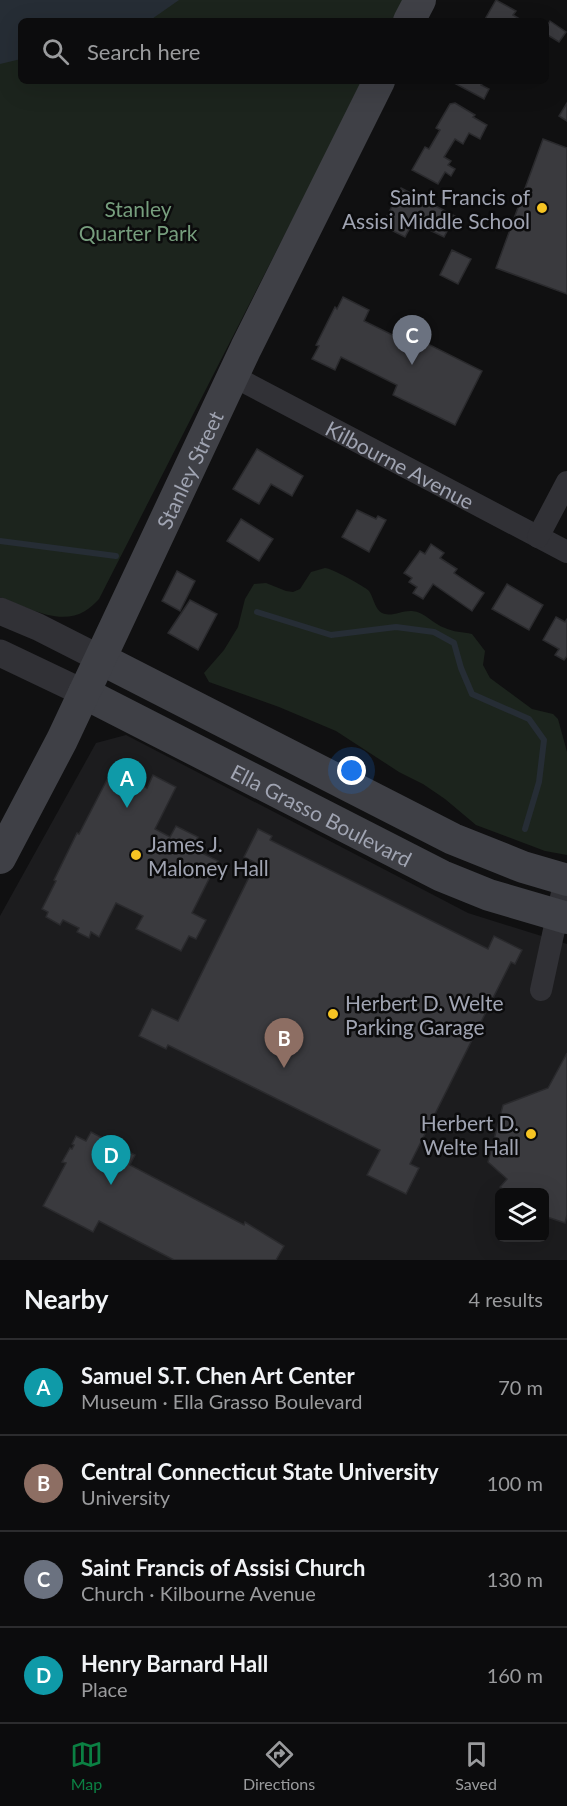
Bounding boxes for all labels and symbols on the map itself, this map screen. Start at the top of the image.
place label: Saint Francis of Assisi Middle School [342,184,531,233]
park label: Stanley Quarter Park [79,196,198,245]
marker: Saint Francis of Assisi Middle School [535,201,549,215]
pin: C [392,316,432,365]
street label: Stanley Street [151,406,228,533]
street label: Kilbourne Avenue [322,415,479,513]
your location [337,756,366,785]
pin: A [108,758,146,808]
street label: Ella Grasso Boulevard [227,758,416,871]
place label: James J. Maloney Hall [148,831,269,880]
marker: James J. Maloney Hall [129,848,143,862]
place label: Herbert D. Welte Parking Garage [345,990,504,1039]
marker: Herbert D. Welte Parking Garage [326,1007,340,1021]
pin: B [264,1018,304,1068]
place label: Herbert D. Welte Hall [421,1110,519,1159]
marker: Herbert D. Welte Hall [524,1127,538,1141]
pin: D [92,1136,130,1185]

